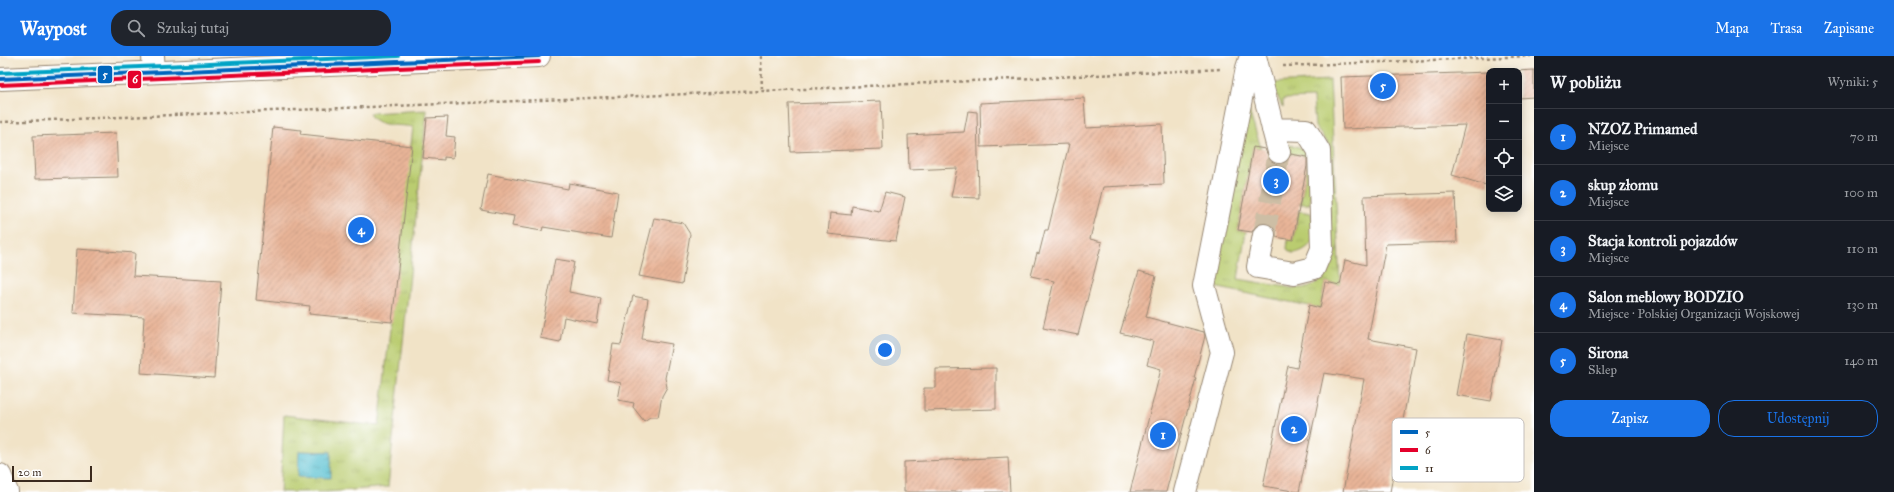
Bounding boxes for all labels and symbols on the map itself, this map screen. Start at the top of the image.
line badge: 5 [97,65,113,84]
text: 5 [102,68,108,81]
line badge: 6 [127,70,142,89]
pin: 5 [1370,71,1396,101]
text: 6 [132,73,139,86]
pin: 3 [1263,166,1289,196]
pin: 4 [348,215,374,245]
your location [875,340,895,360]
pin: 2 [1281,414,1307,444]
legend [1392,418,1524,482]
pin: 1 [1150,420,1176,450]
text: 5 [1425,426,1430,439]
text: 6 [1425,444,1431,457]
text: 11 [1425,462,1434,475]
scale bar [12,464,92,483]

